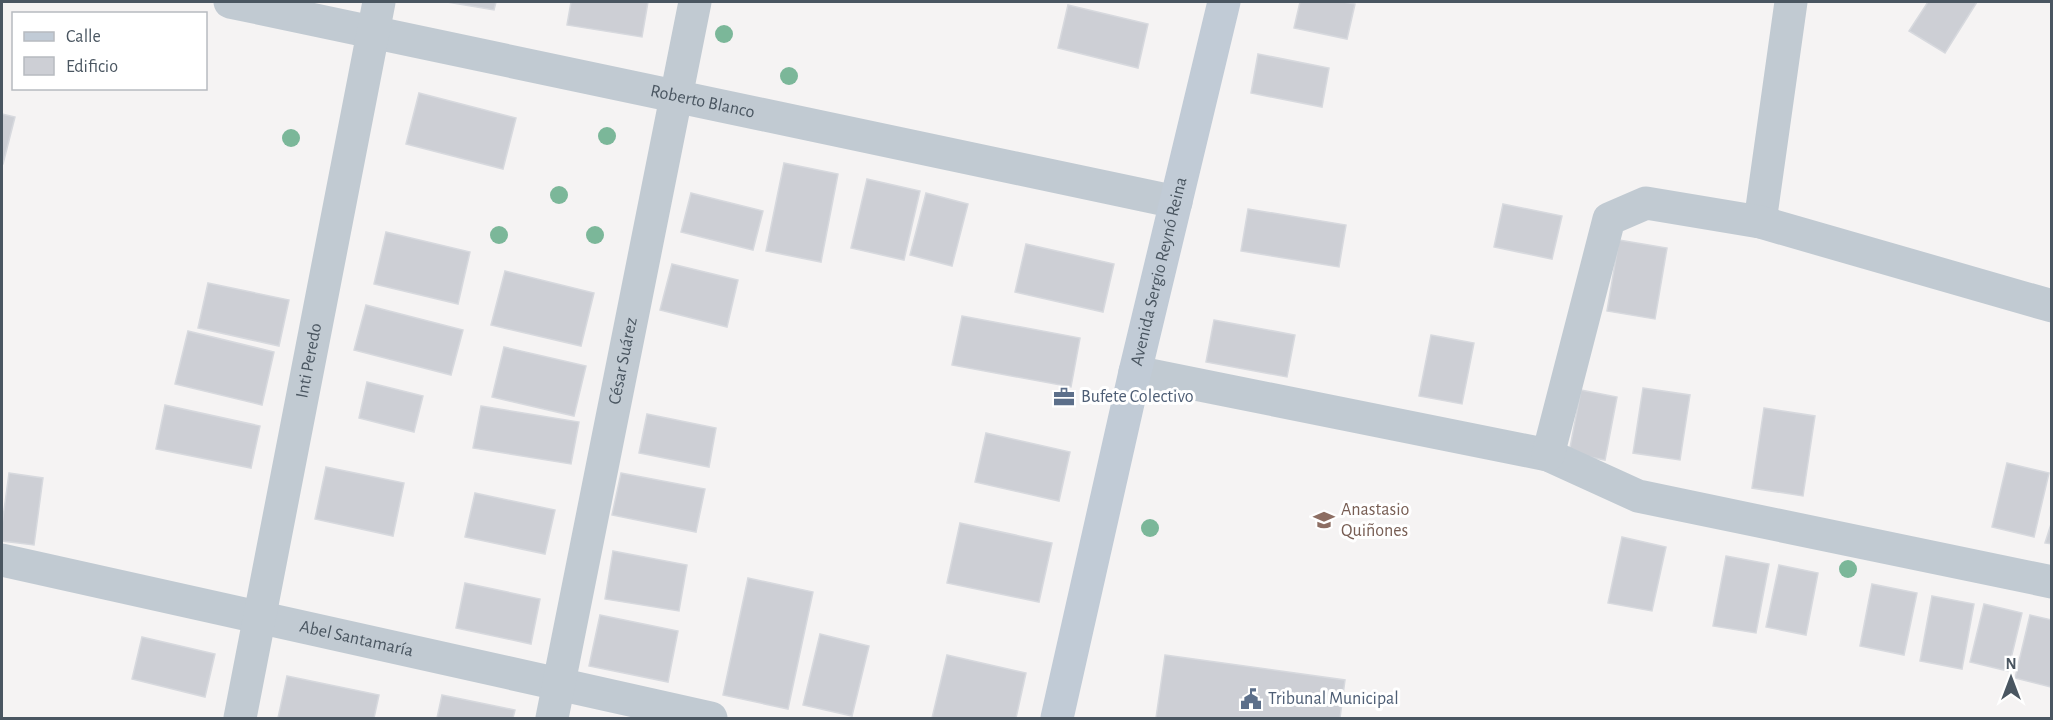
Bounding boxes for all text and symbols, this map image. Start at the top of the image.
legend [12,12,207,90]
text: Calle [66,28,101,46]
text: Edificio [66,58,118,76]
street label: Roberto Blanco [649,82,757,122]
street label: Avenida Sergio Reynó Reina [1128,175,1191,368]
street label: César Suárez [606,316,641,406]
street label: Inti Peredo [293,321,326,400]
office icon: Bufete Colectivo [1052,385,1076,409]
place label: Bufete Colectivo [1081,388,1194,406]
place label: Anastasio Quiñones [1341,501,1410,540]
school or university icon: Anastasio Quiñones [1312,508,1336,532]
street label: Abel Santamaría [298,618,415,660]
north arrow [1981,648,2041,708]
text: N [2005,656,2017,672]
public building icon: Tribunal Municipal [1239,687,1263,711]
place label: Tribunal Municipal [1268,690,1399,708]

